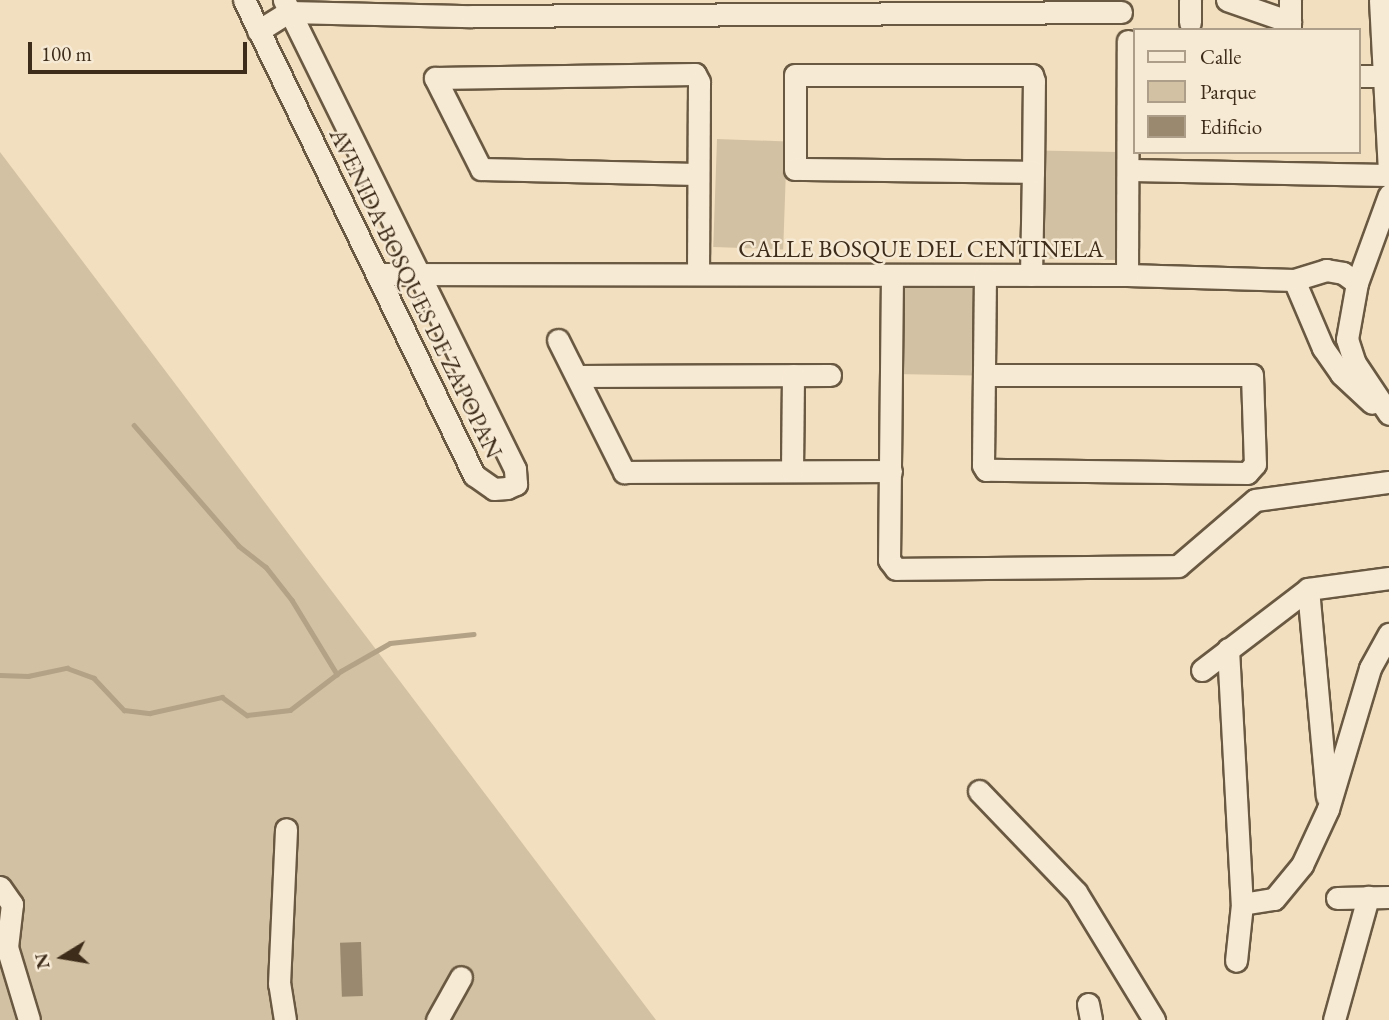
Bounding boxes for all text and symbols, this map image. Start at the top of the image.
scale bar [32,28,250,72]
legend [1134,28,1361,154]
text: 100 m [41,40,92,67]
text: Calle [1200,43,1242,70]
text: Parque [1200,78,1256,105]
text: Edificio [1200,113,1262,140]
street label: AVENIDA BOSQUES DE ZAPOPAN [323,123,509,463]
street label: CALLE BOSQUE DEL CENTINELA [738,235,1104,263]
north arrow [28,922,98,992]
text: N [28,951,56,971]

